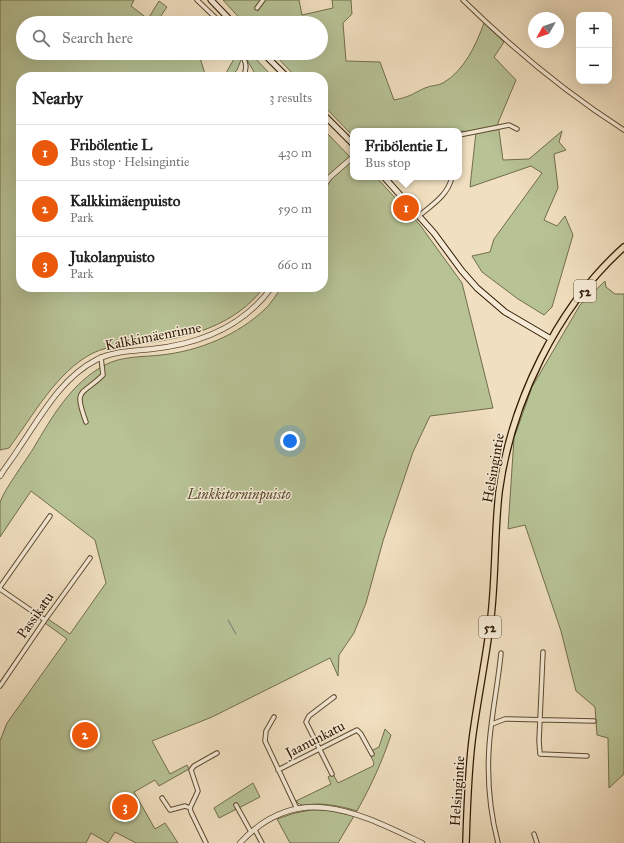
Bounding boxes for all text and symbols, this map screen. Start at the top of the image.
north arrow [528,12,564,48]
map controls [576,12,612,84]
button: + [576,12,612,48]
search box [16,16,328,60]
icon: search [30,27,52,49]
text: Search here [62,29,133,47]
button: − [576,48,612,84]
text: Nearby [32,88,83,109]
text: 3 results [269,90,312,106]
popup [350,128,462,180]
text: Fribölentie L [70,136,152,154]
text: Fribölentie L [365,137,447,155]
text: 1 [42,145,48,161]
text: 430 m [278,145,312,161]
text: Bus stop · Helsingintie [70,154,190,170]
text: Bus stop [365,155,410,171]
text: Kalkkimäenpuisto [70,192,180,210]
pin: 1 [393,193,419,223]
text: 2 [42,201,48,217]
text: 590 m [278,201,312,217]
text: Park [70,210,94,226]
text: Jukolanpuisto [70,248,155,266]
text: 3 [42,257,48,273]
text: 660 m [277,257,312,273]
text: Park [70,266,94,282]
road number: 52 [574,280,596,302]
street label: Kalkkimäenrinne [104,319,203,354]
your location [280,431,300,451]
street label: Helsingintie [479,432,508,504]
park label: Linkkitorninpuisto [186,486,291,504]
street label: Passikatu [13,588,58,642]
road number: 52 [479,616,501,638]
street label: Jaanunkatu [281,717,349,763]
pin: 2 [72,720,98,750]
street label: Helsingintie [447,755,468,827]
pin: 3 [112,792,138,822]

